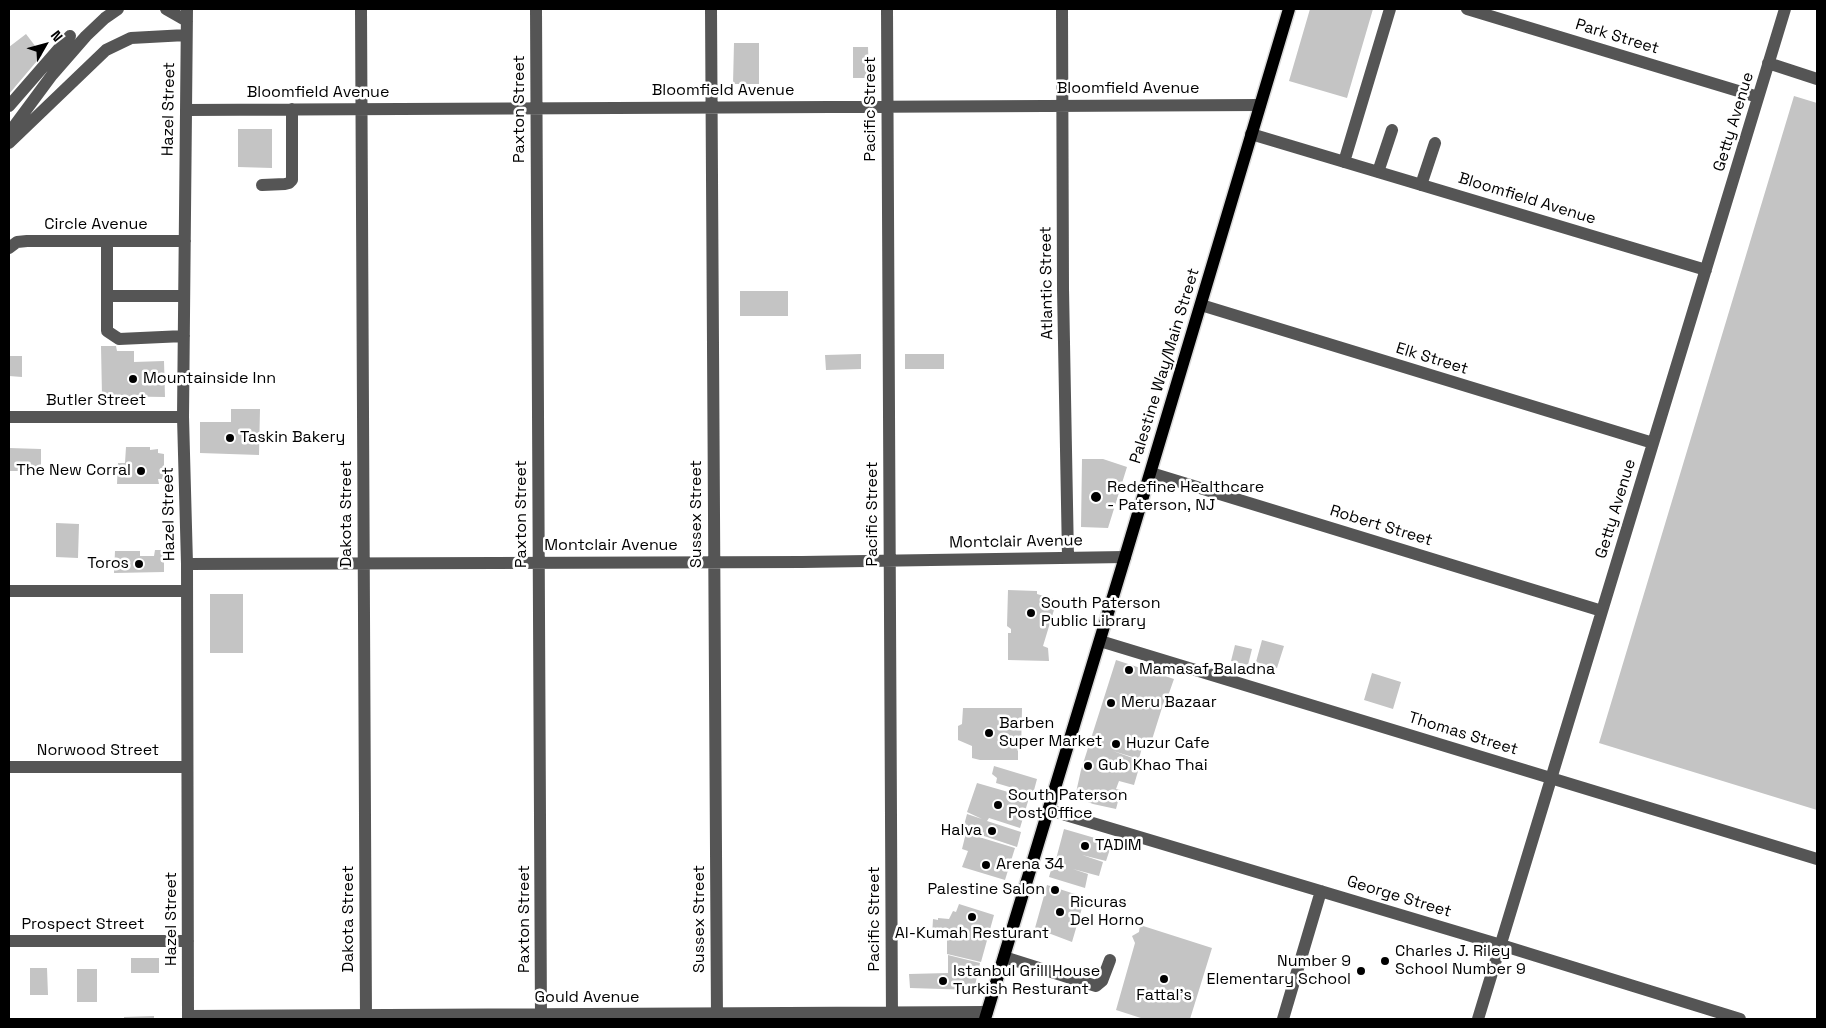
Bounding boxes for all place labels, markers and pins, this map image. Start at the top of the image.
place label: Mountainside Inn [143,369,276,389]
marker: Mountainside Inn [127,373,139,385]
place label: Taskin Bakery [240,428,345,448]
marker: Taskin Bakery [224,432,236,444]
place label: The New Corral [16,461,131,481]
marker: The New Corral [135,465,147,477]
place label: Redefine Healthcare - Paterson, NJ [1107,478,1264,516]
marker: Redefine Healthcare - Paterson, NJ [1089,490,1103,504]
place label: Toros [87,554,129,574]
marker: Toros [133,558,145,570]
place label: South Paterson Public Library [1041,594,1160,632]
marker: South Paterson Public Library [1025,607,1037,619]
place label: Mamasaf Baladna [1139,660,1275,680]
marker: Mamasaf Baladna [1123,664,1135,676]
place label: Meru Bazaar [1121,693,1217,713]
marker: Meru Bazaar [1105,697,1117,709]
place label: Barben Super Market [999,714,1102,752]
marker: Barben Super Market [983,727,995,739]
place label: Huzur Cafe [1126,734,1210,754]
marker: Huzur Cafe [1110,738,1122,750]
place label: Gub Khao Thai [1098,756,1208,776]
marker: Gub Khao Thai [1082,760,1094,772]
place label: South Paterson Post Office [1008,786,1127,824]
marker: South Paterson Post Office [992,799,1004,811]
place label: Halva [941,821,982,841]
marker: Halva [986,825,998,837]
place label: TADIM [1095,836,1142,856]
marker: TADIM [1079,840,1091,852]
place label: Arena 34 [996,855,1064,875]
marker: Arena 34 [980,859,992,871]
place label: Palestine Salon [927,880,1045,900]
marker: Palestine Salon [1049,884,1061,896]
place label: Ricuras Del Horno [1070,893,1144,931]
marker: Ricuras Del Horno [1054,906,1066,918]
marker: Al-Kumah Resturant [966,911,978,923]
place label: Al-Kumah Resturant [895,924,1049,944]
place label: Charles J. Riley School Number 9 [1395,942,1526,980]
place label: Number 9 Elementary School [1206,952,1351,990]
marker: Charles J. Riley School Number 9 [1379,955,1391,967]
place label: Istanbul Grill House Turkish Resturant [953,962,1100,1000]
marker: Number 9 Elementary School [1355,965,1367,977]
marker: Fattal's [1158,973,1170,985]
marker: Istanbul Grill House Turkish Resturant [937,975,949,987]
place label: Fattal's [1136,986,1192,1006]

